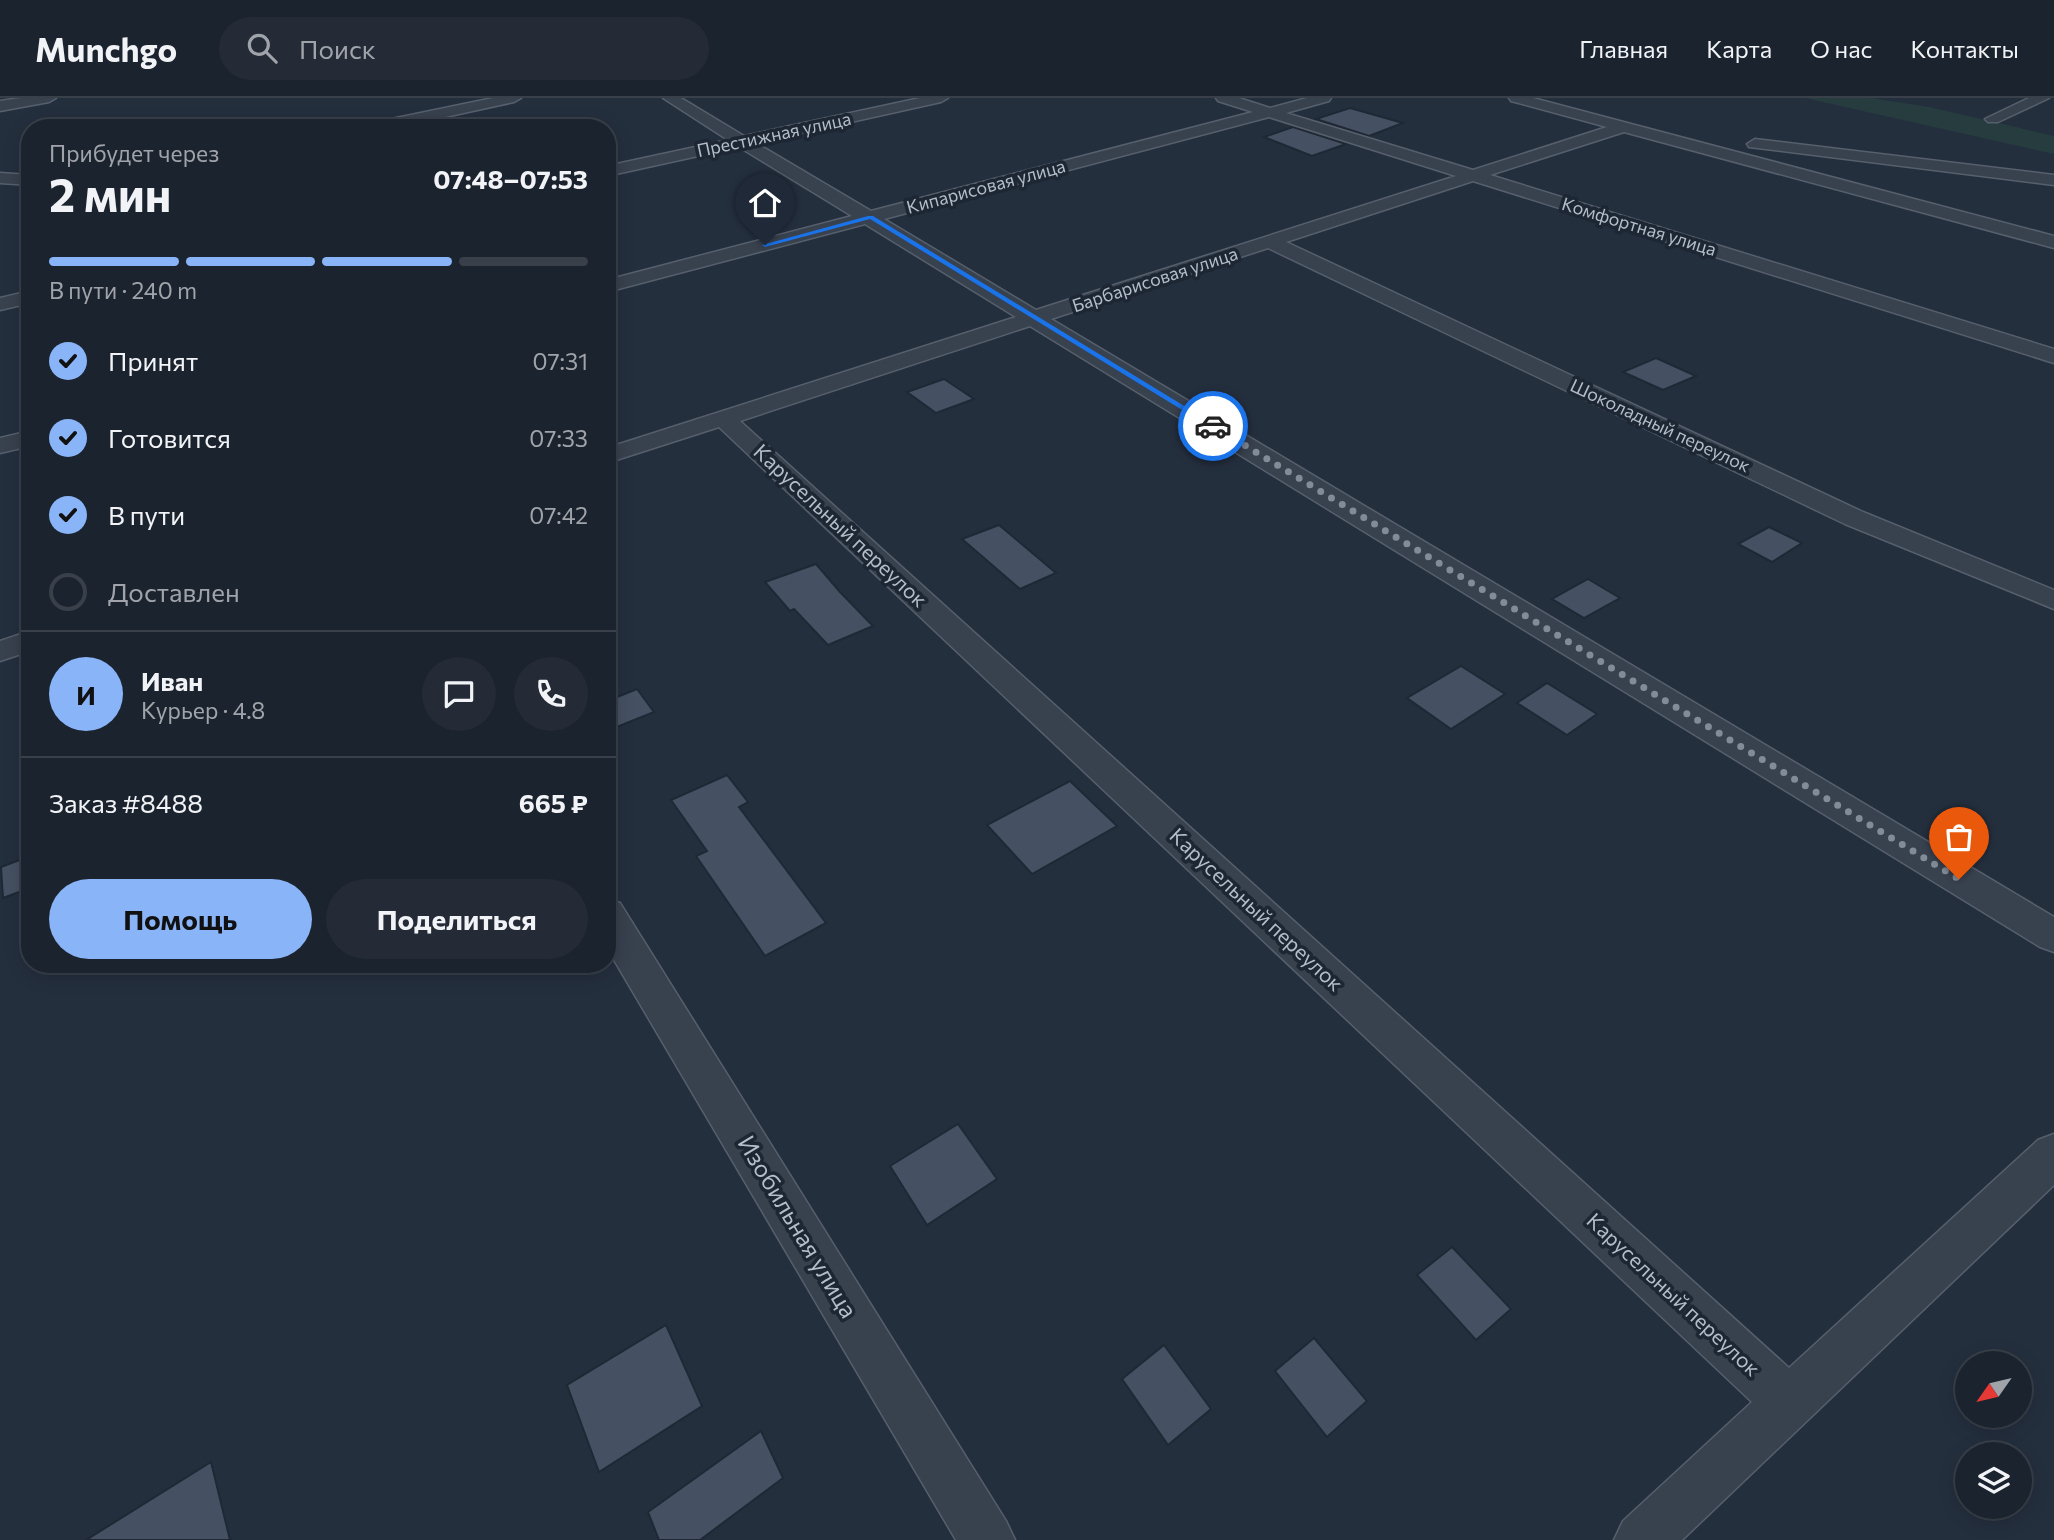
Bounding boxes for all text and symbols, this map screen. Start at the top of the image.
search box [219,17,709,80]
text: Munchgo [35,28,177,69]
icon: search [243,29,281,67]
text: Поиск [299,33,376,64]
text: Главная [1579,34,1668,63]
text: Карта [1706,34,1772,63]
text: О нас [1810,34,1872,63]
text: Контакты [1910,34,2019,63]
street label: Престижная улица [695,107,853,161]
text: Прибудет через [49,139,219,167]
street label: Кипарисовая улица [904,154,1068,218]
text: 07:48–07:53 [433,163,588,194]
text: 2 мин [49,165,171,221]
pin [735,173,795,245]
icon: home [746,184,784,222]
street label: Комфортная улица [1559,192,1719,260]
street label: Барбарисовая улица [1069,242,1240,316]
text: В пути · 240 m [49,276,197,304]
icon: check [49,342,87,380]
text: Принят [108,345,198,376]
text: 07:31 [533,347,588,375]
street label: Шоколадный переулок [1567,374,1754,477]
courier [1178,391,1248,461]
icon: car [1194,407,1232,445]
icon: check [49,419,87,457]
text: Готовится [108,422,231,453]
text: 07:33 [529,424,588,452]
street label: Карусельный переулок [749,438,933,612]
icon: check [49,496,87,534]
text: В пути [108,499,185,530]
text: 07:42 [529,501,588,529]
text: Доставлен [108,576,240,607]
button: chat [422,657,496,731]
button: phone [514,657,588,731]
text: Иван [141,665,203,696]
text: И [76,679,96,710]
text: Курьер · 4.8 [141,696,265,724]
text: Заказ #8488 [49,787,203,818]
text: 665 ₽ [519,787,588,818]
pin [1929,807,1989,879]
icon: bag [1940,818,1978,856]
street label: Карусельный переулок [1165,822,1349,996]
button: Помощь [49,879,312,959]
button: Поделиться [326,879,588,959]
street label: Изобильная улица [732,1130,864,1323]
street label: Карусельный переулок [1582,1207,1766,1381]
north arrow [1955,1351,2032,1428]
map controls [1955,1351,2032,1519]
button: layers [1955,1442,2032,1519]

